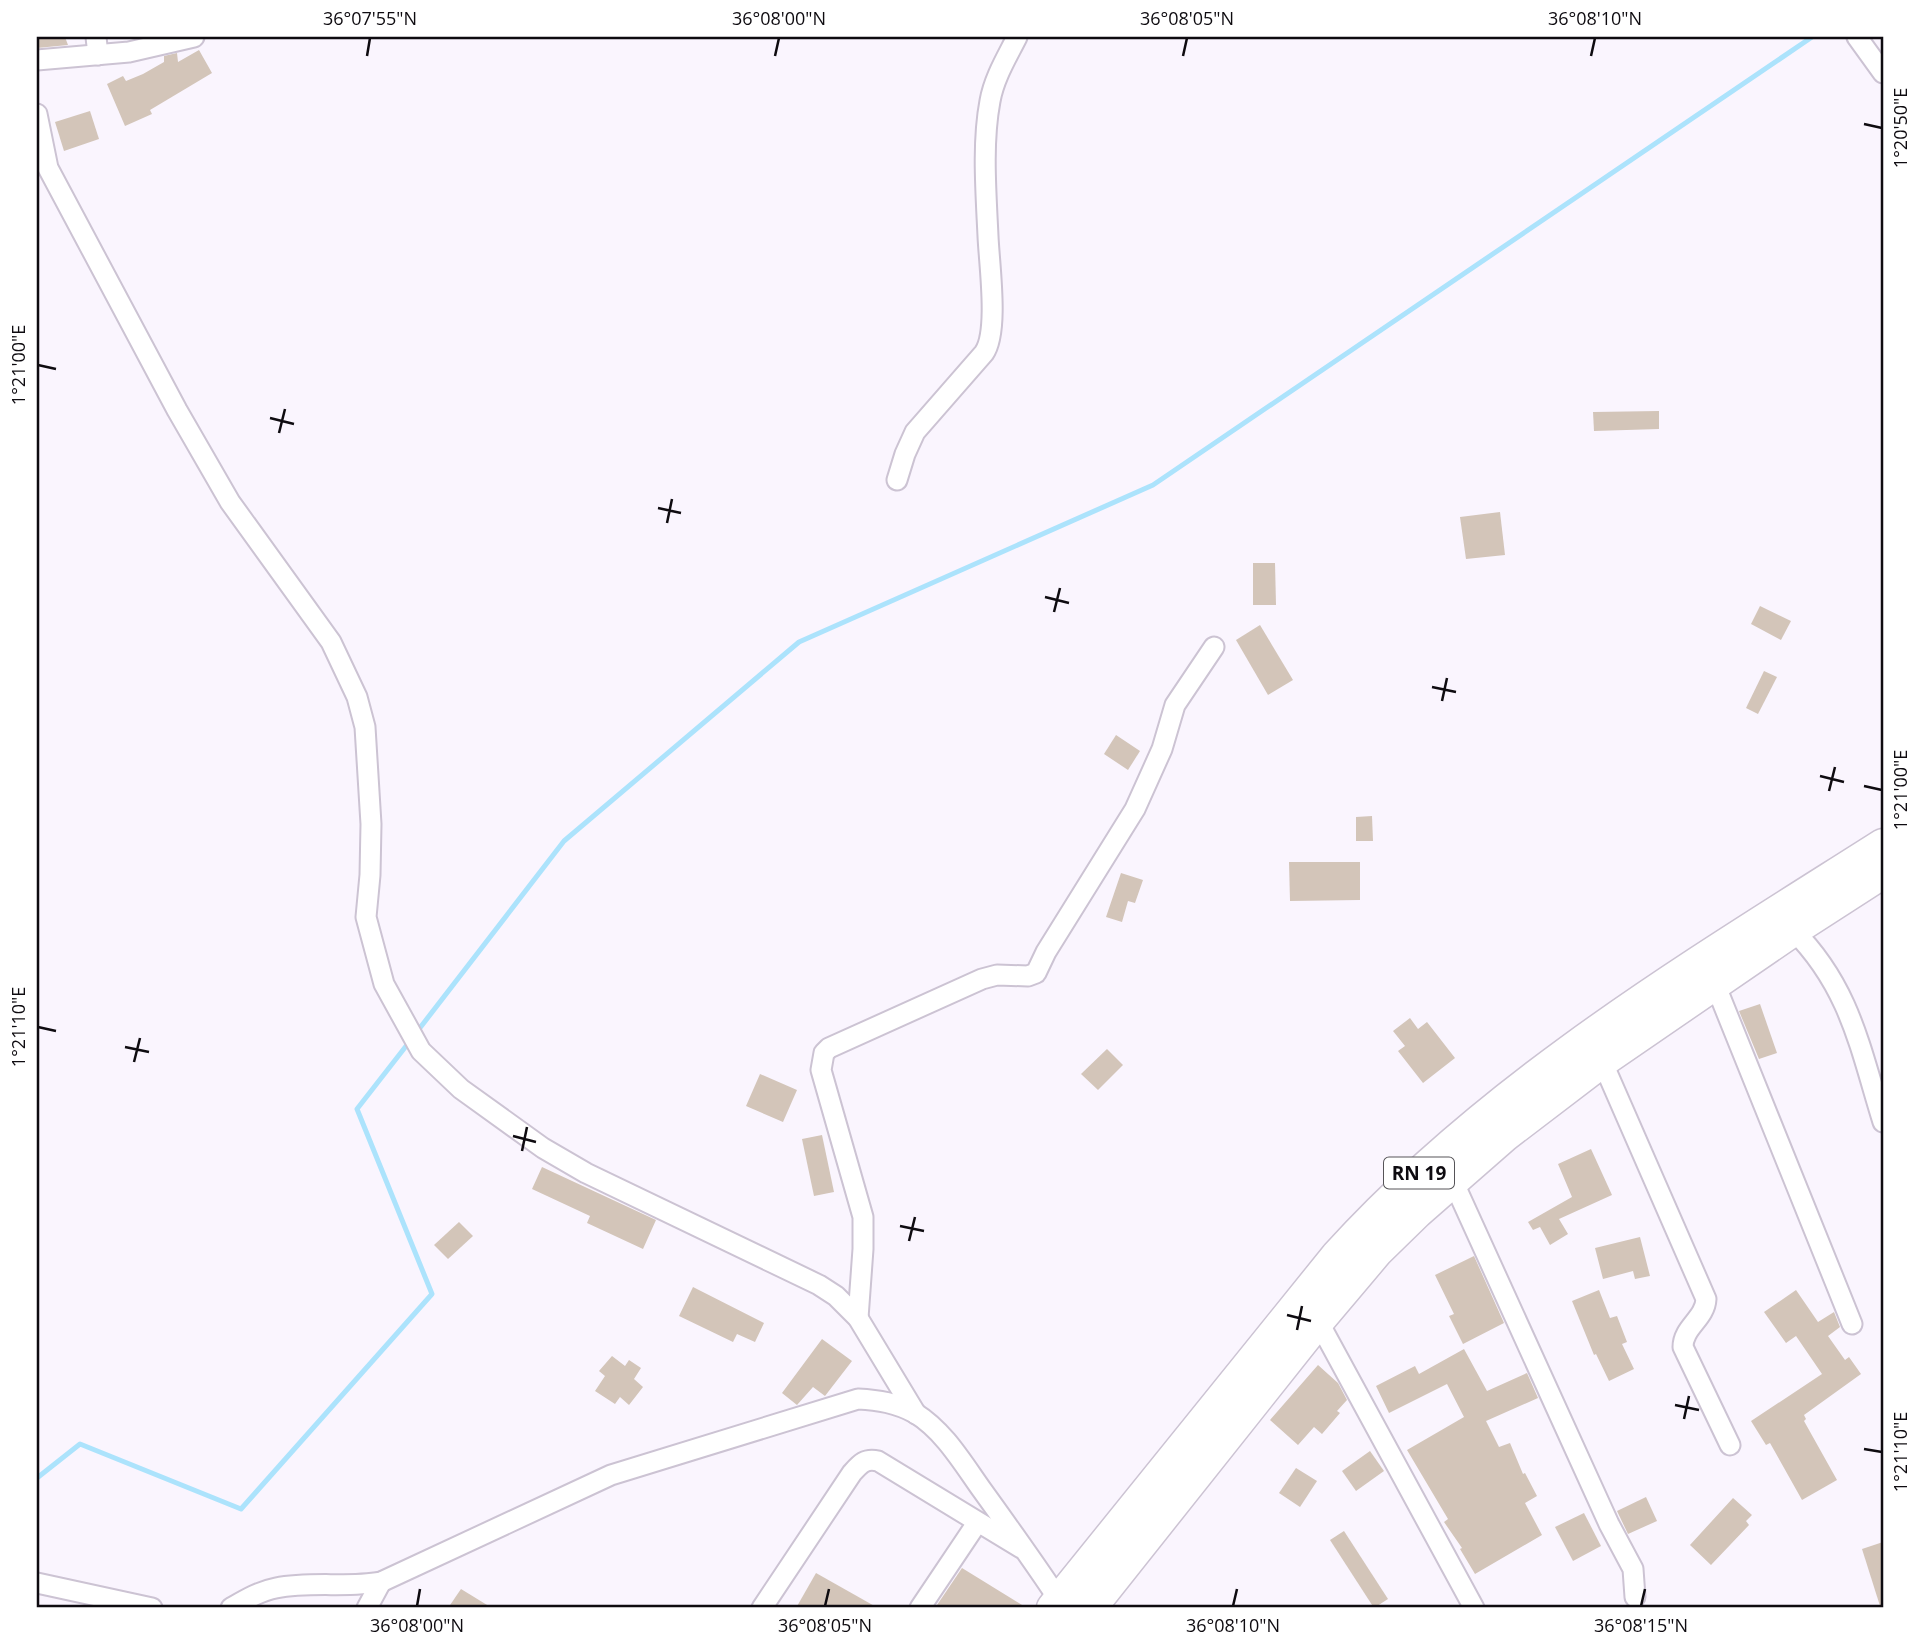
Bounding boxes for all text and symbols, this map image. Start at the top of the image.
text: 36°07'55"N [323,6,417,30]
text: 36°08'00"N [732,6,826,30]
text: 36°08'05"N [1140,6,1234,30]
text: 36°08'10"N [1548,6,1642,30]
text: 1°20'50"E [1888,88,1912,168]
text: 1°21'00"E [6,325,30,405]
text: 1°21'00"E [1888,750,1912,830]
text: 1°21'10"E [6,987,30,1067]
road number: RN 19 [1384,1158,1454,1189]
text: 1°21'10"E [1888,1412,1912,1492]
text: 36°08'00"N [370,1613,464,1637]
text: 36°08'05"N [778,1613,872,1637]
text: 36°08'10"N [1186,1613,1280,1637]
text: 36°08'15"N [1594,1613,1688,1637]

